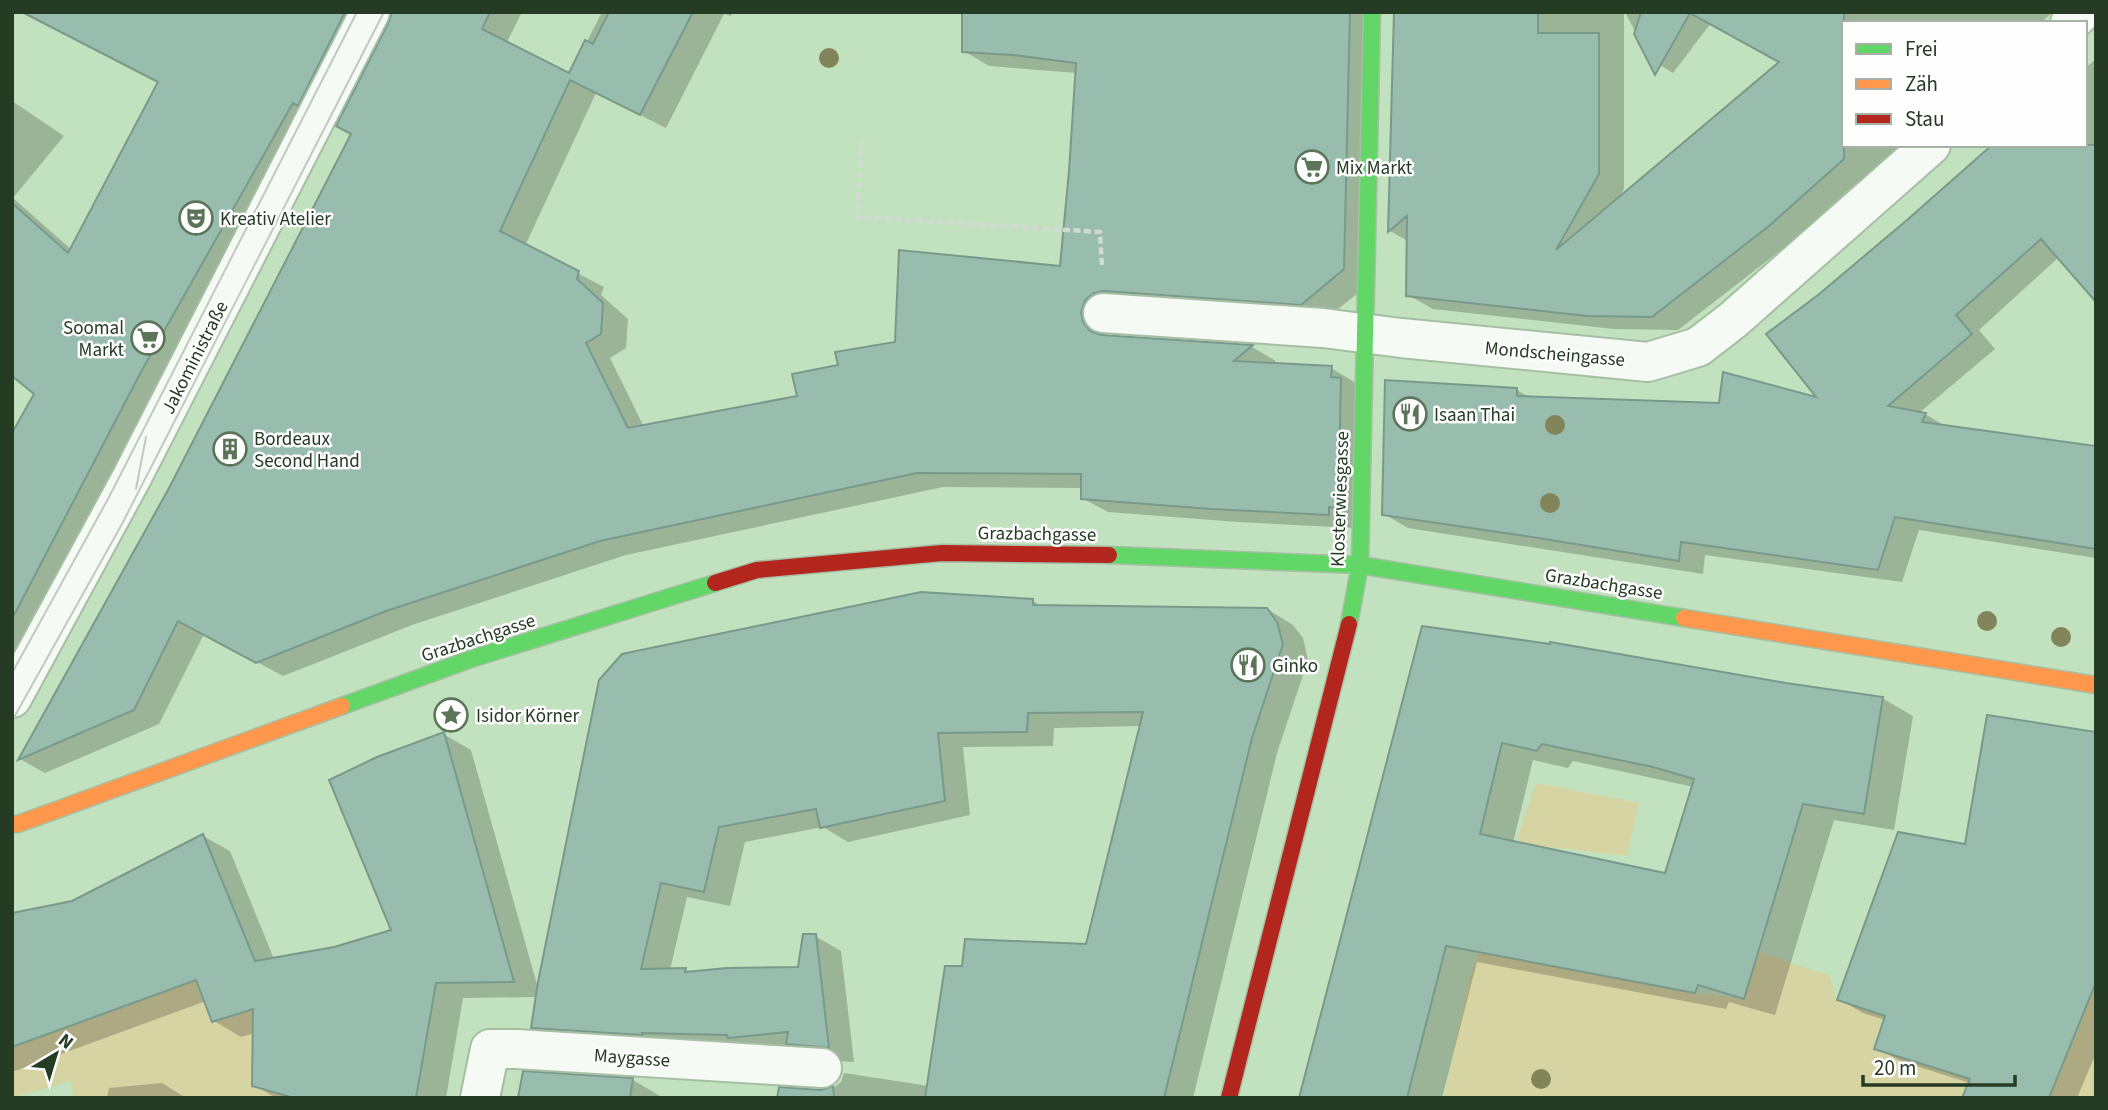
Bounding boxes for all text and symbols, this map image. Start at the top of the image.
legend [1842,21,2087,147]
text: Frei [1905,34,1938,64]
text: Zäh [1905,69,1938,99]
text: Stau [1905,104,1944,134]
supermarket icon: Mix Markt [1293,148,1331,186]
place label: Mix Markt [1336,155,1413,182]
theatre icon: Kreativ Atelier [177,199,215,237]
place label: Kreativ Atelier [220,206,331,233]
street label: Jakoministraße [155,296,235,419]
place label: Soomal Markt [63,315,125,364]
supermarket icon: Soomal Markt [129,319,167,357]
street label: Mondscheingasse [1484,335,1626,374]
restaurant icon: Isaan Thai [1391,395,1429,433]
place label: Isaan Thai [1434,402,1515,429]
place label: Bordeaux Second Hand [254,426,360,475]
building icon: Bordeaux Second Hand [211,430,249,468]
street label: Klosterwiesgasse [1325,431,1356,568]
street label: Grazbachgasse [977,520,1096,549]
street label: Grazbachgasse [1543,562,1664,607]
street label: Grazbachgasse [418,607,539,670]
restaurant icon: Ginko [1229,646,1267,684]
place label: Ginko [1272,653,1318,680]
place icon: Isidor Körner [432,696,470,734]
place label: Isidor Körner [476,703,579,730]
north arrow [21,1019,91,1089]
text: N [52,1027,79,1056]
street label: Maygasse [593,1042,671,1075]
scale bar [1863,1044,2015,1088]
text: 20 m [1874,1053,1916,1083]

